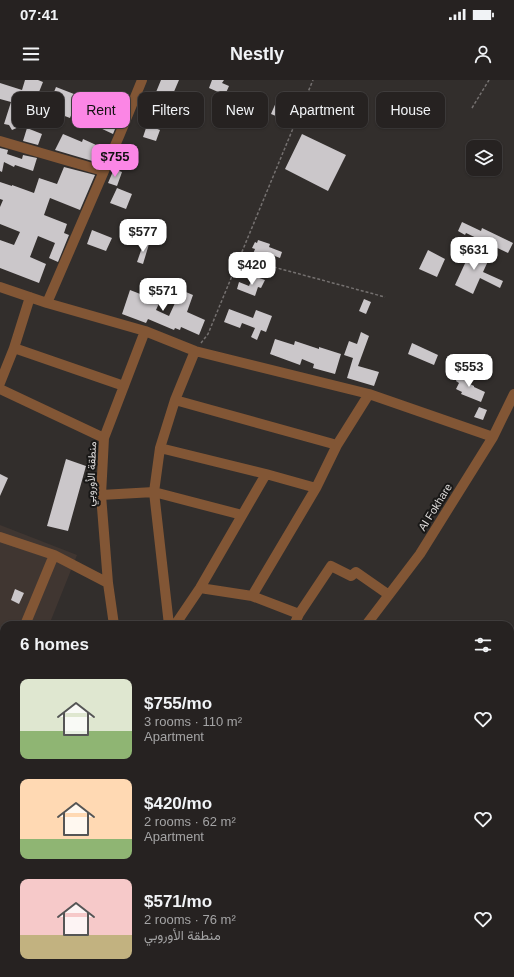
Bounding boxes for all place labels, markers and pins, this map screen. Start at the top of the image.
pin: $755 [91,144,139,178]
pin: $577 [119,219,167,253]
pin: $631 [450,237,498,271]
pin: $420 [228,252,276,286]
pin: $571 [139,278,187,312]
pin: $553 [445,354,493,388]

